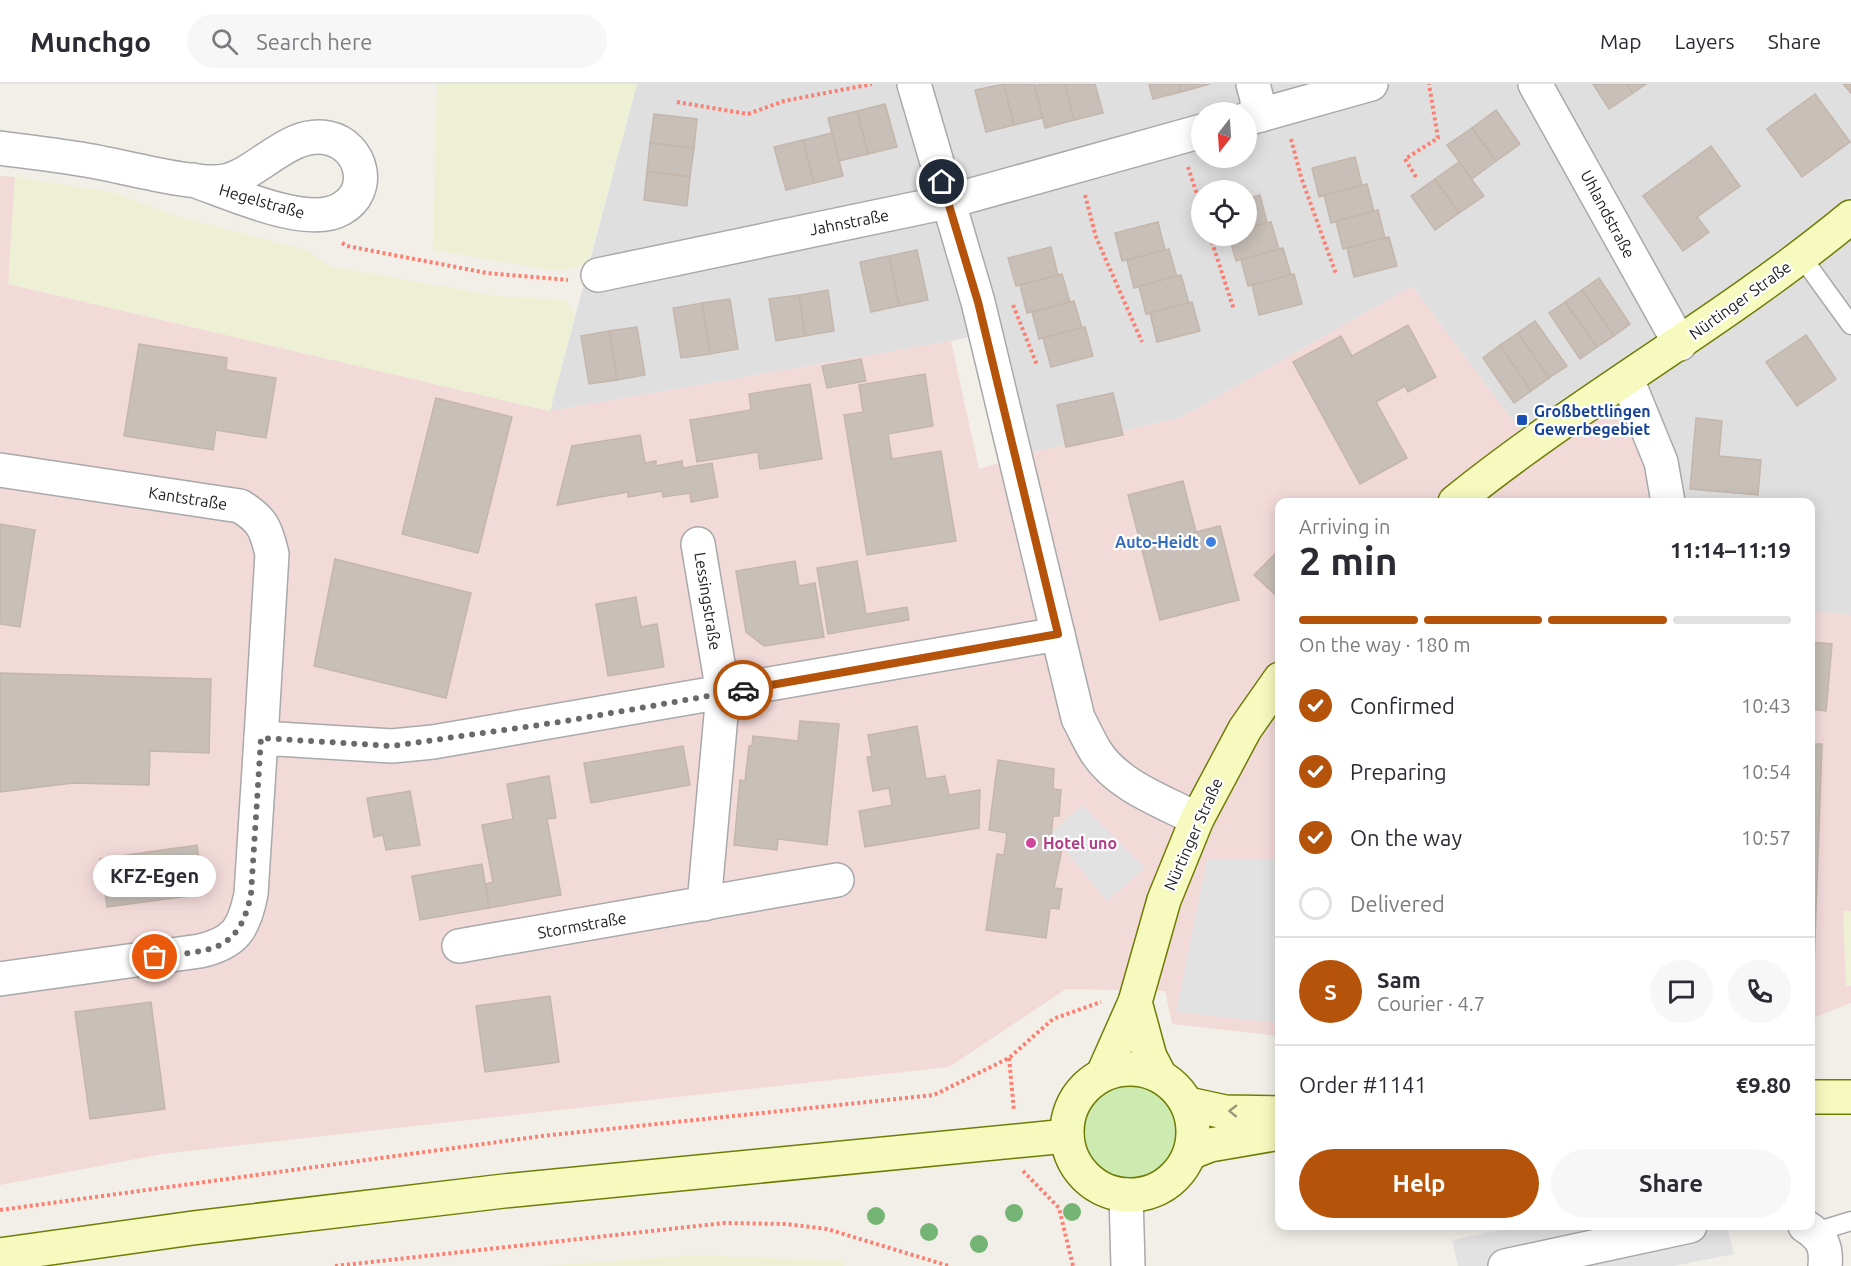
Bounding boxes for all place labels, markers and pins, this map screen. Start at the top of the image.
pin [916,156,967,207]
place label: Großbettlingen Gewerbegebiet [1534,402,1651,438]
marker: Großbettlingen Gewerbegebiet [1515,413,1529,427]
place label: Auto-Heidt [1115,533,1199,551]
marker: Auto-Heidt [1204,535,1218,549]
place label: Hotel uno [1043,834,1117,852]
marker: Hotel uno [1024,836,1038,850]
callout: KFZ-Egen [94,855,216,897]
pin [129,931,180,982]

